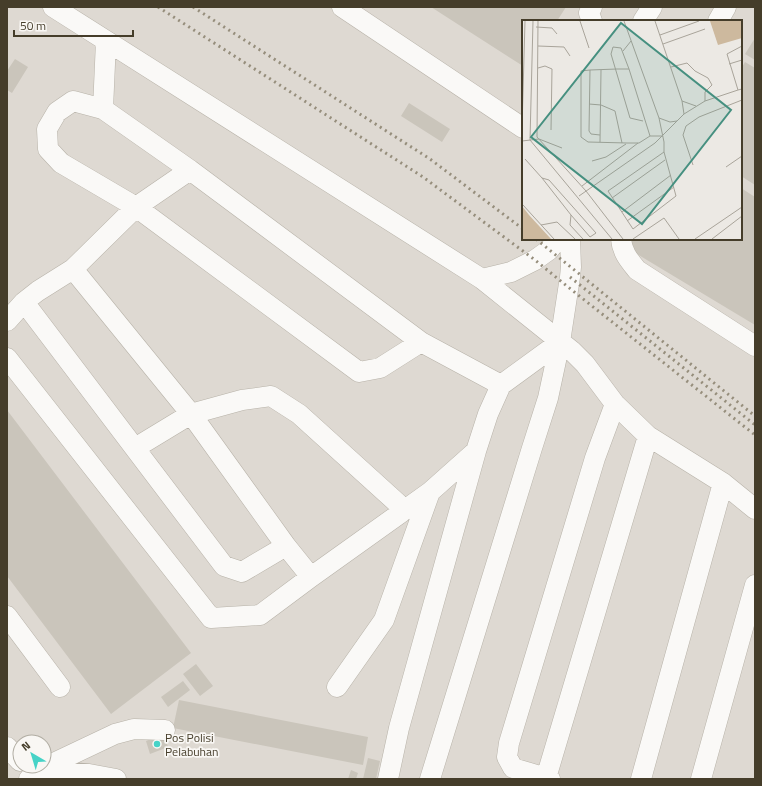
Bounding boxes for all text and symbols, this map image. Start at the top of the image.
scale bar [14,12,133,38]
text: 50 m [20,16,46,35]
inset map [522,20,742,240]
place label: Pos Polisi Pelabuhan [165,728,219,761]
north arrow [12,734,52,774]
text: N [18,737,34,755]
marker: Pos Polisi Pelabuhan [152,739,162,749]

